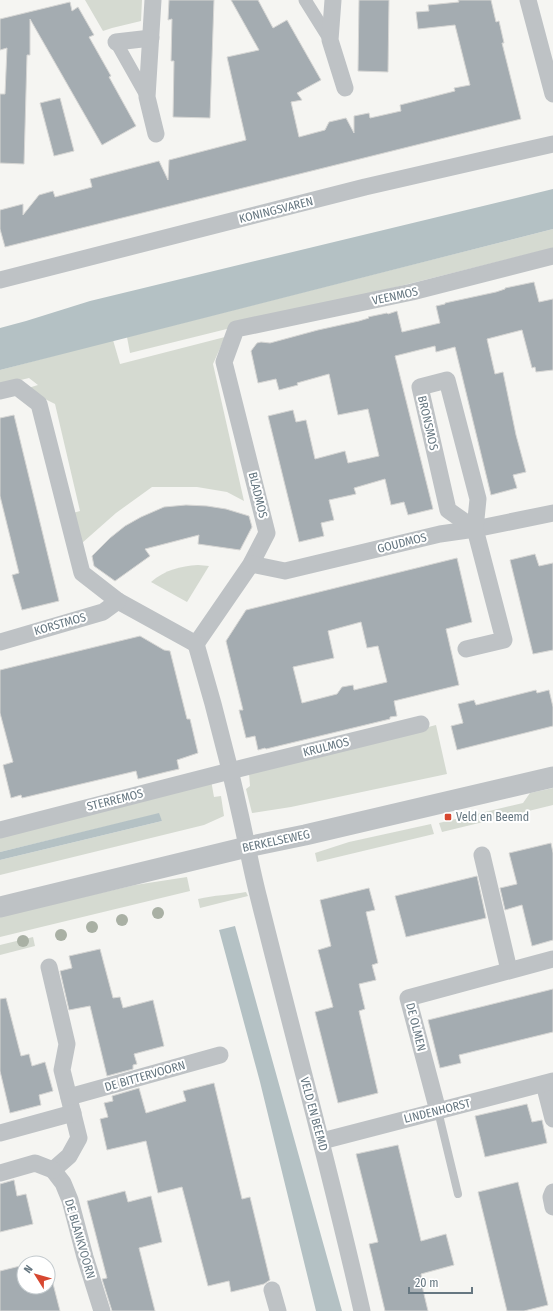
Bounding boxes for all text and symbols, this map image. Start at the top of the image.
street label: KONINGSVAREN [238,194,314,226]
street label: VEENMOS [371,284,419,308]
street label: BRONSMOS [415,394,441,452]
street label: BLADMOS [246,471,270,520]
street label: GOUDMOS [376,530,428,556]
street label: KORSTMOS [33,610,87,638]
street label: KRULMOS [302,735,351,759]
street label: STERREMOS [85,786,145,814]
place label: Veld en Beemd [456,810,529,824]
marker: Veld en Beemd [443,812,453,822]
street label: BERKELSEWEG [241,827,311,855]
street label: DE OLMEN [403,1001,429,1053]
street label: DE BITTERVOORN [103,1058,187,1094]
street label: VELD EN BEEMD [297,1076,331,1152]
street label: LINDENHORST [402,1096,472,1126]
street label: DE BLANKVOORN [62,1198,98,1280]
north arrow [16,1255,56,1295]
text: N [21,1263,36,1276]
scale bar [409,1269,472,1295]
text: 20 m [415,1276,439,1290]

